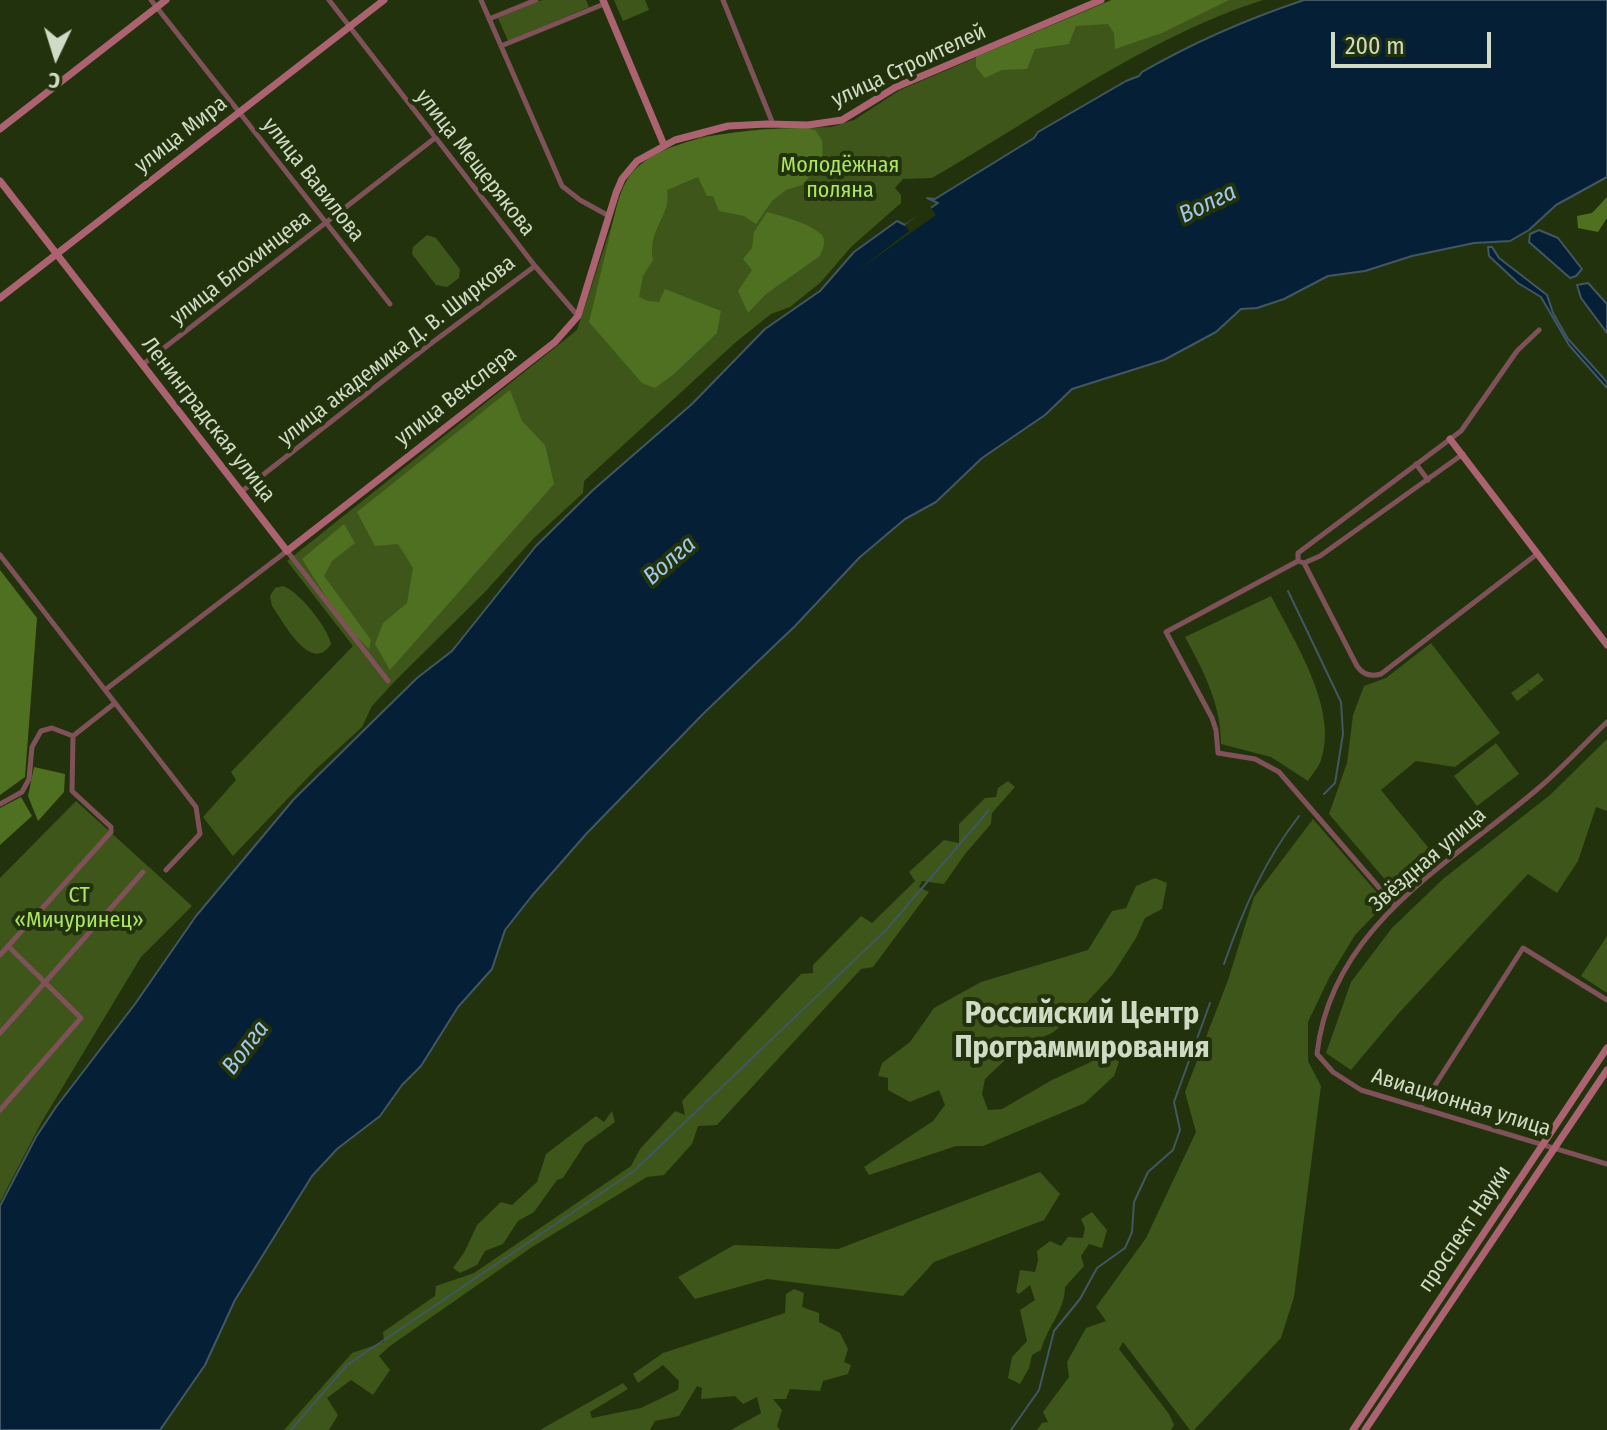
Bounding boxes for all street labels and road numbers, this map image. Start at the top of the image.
street label: улица Строителей [828,19,990,113]
street label: улица Мещерякова [409,84,541,242]
street label: улица Мира [130,91,232,179]
street label: улица Вавилова [256,113,370,247]
street label: улица Блохинцева [165,205,317,331]
street label: улица академика Д. В. Ширкова [273,250,521,452]
street label: Ленинградская улица [135,332,281,508]
street label: улица Векслера [390,340,522,452]
street label: Звёздная улица [1364,802,1492,918]
street label: Авиационная улица [1368,1063,1554,1143]
street label: проспект Науки [1413,1161,1517,1297]

